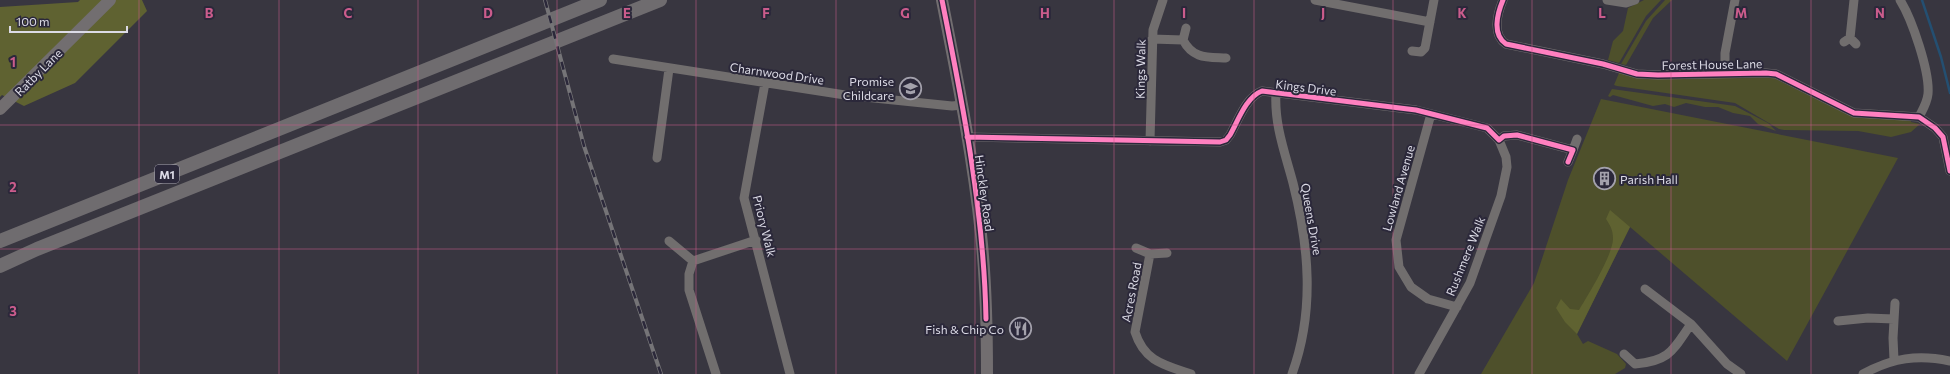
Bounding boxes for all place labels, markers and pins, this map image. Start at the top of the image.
place label: Promise Childcare [843,74,894,102]
school or university icon: Promise Childcare [897,75,923,101]
building icon: Parish Hall [1592,166,1618,192]
place label: Parish Hall [1620,172,1678,186]
restaurant icon: Fish & Chip Co [1007,316,1033,342]
place label: Fish & Chip Co [925,322,1004,336]

